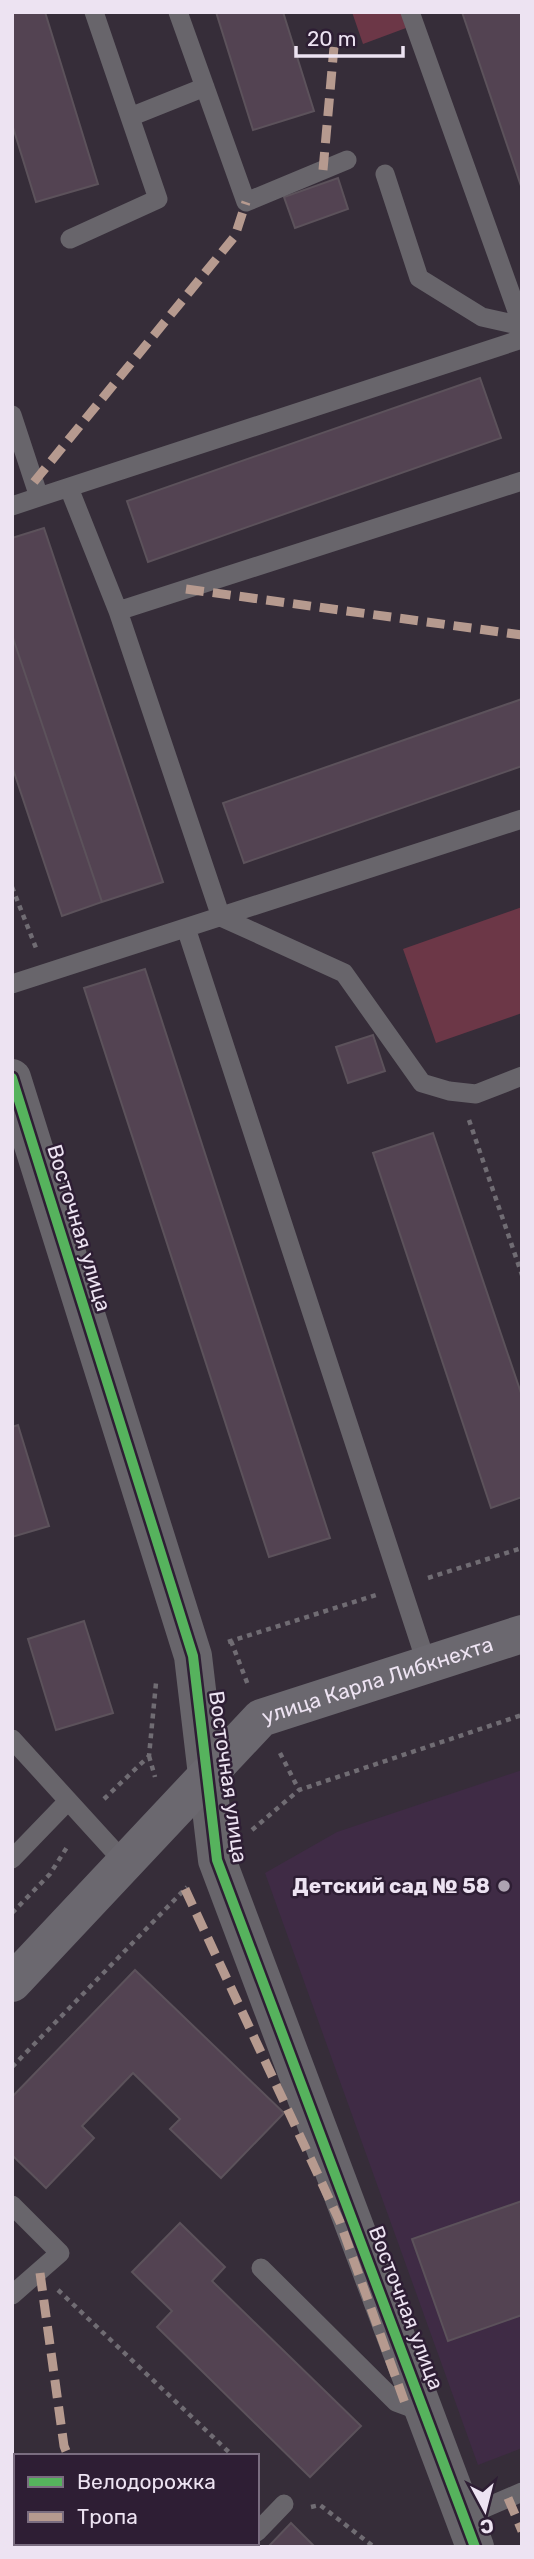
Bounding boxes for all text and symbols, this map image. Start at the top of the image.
scale bar [296,14,403,58]
text: 20 m [307,26,356,51]
street label: Восточная улица [42,1141,117,1314]
street label: улица Карла Либкнехта [259,1631,496,1729]
street label: Восточная улица [204,1689,253,1865]
place label: Детский сад № 58 [292,1873,490,1898]
marker: Детский сад № 58 [496,1878,512,1894]
street label: Восточная улица [364,2222,449,2393]
legend [14,2454,259,2545]
text: Велодорожка [77,2469,216,2494]
north arrow [450,2475,520,2545]
text: Тропа [77,2504,138,2529]
text: С [479,2514,495,2539]

